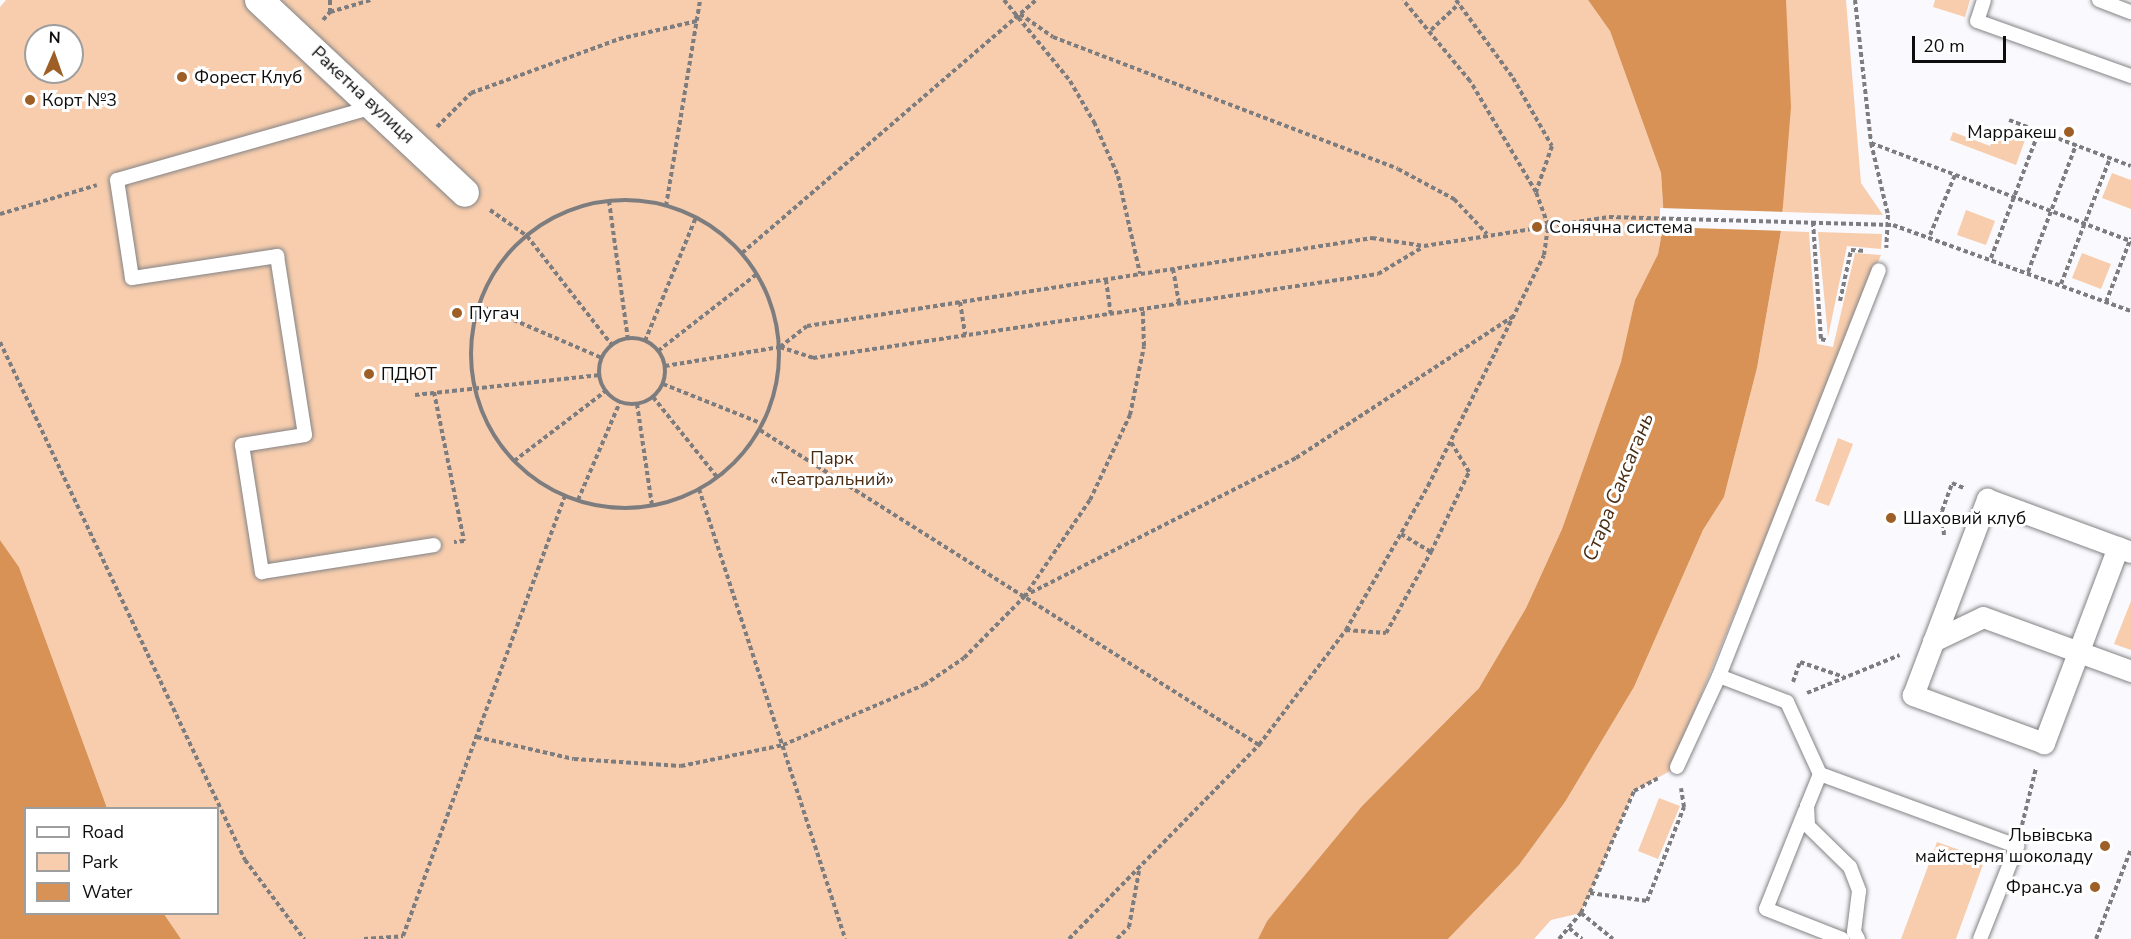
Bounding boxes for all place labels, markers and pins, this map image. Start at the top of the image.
place label: Форест Клуб [194,66,302,88]
marker: Форест Клуб [175,70,189,84]
place label: Корт №3 [42,89,117,111]
marker: Корт №3 [23,93,37,107]
place label: Марракеш [1967,121,2057,143]
marker: Марракеш [2062,125,2076,139]
place label: Сонячна система [1549,216,1693,238]
marker: Сонячна система [1530,220,1544,234]
place label: Пугач [469,302,520,324]
marker: Пугач [450,306,464,320]
place label: ПДЮТ [381,363,437,385]
marker: ПДЮТ [362,367,376,381]
place label: Шаховий клуб [1903,507,2026,529]
marker: Шаховий клуб [1884,511,1898,525]
place label: Львівська майстерня шоколаду [1915,825,2093,868]
marker: Львівська майстерня шоколаду [2098,839,2112,853]
place label: Франс.уа [2006,876,2083,898]
marker: Франс.уа [2088,880,2102,894]

